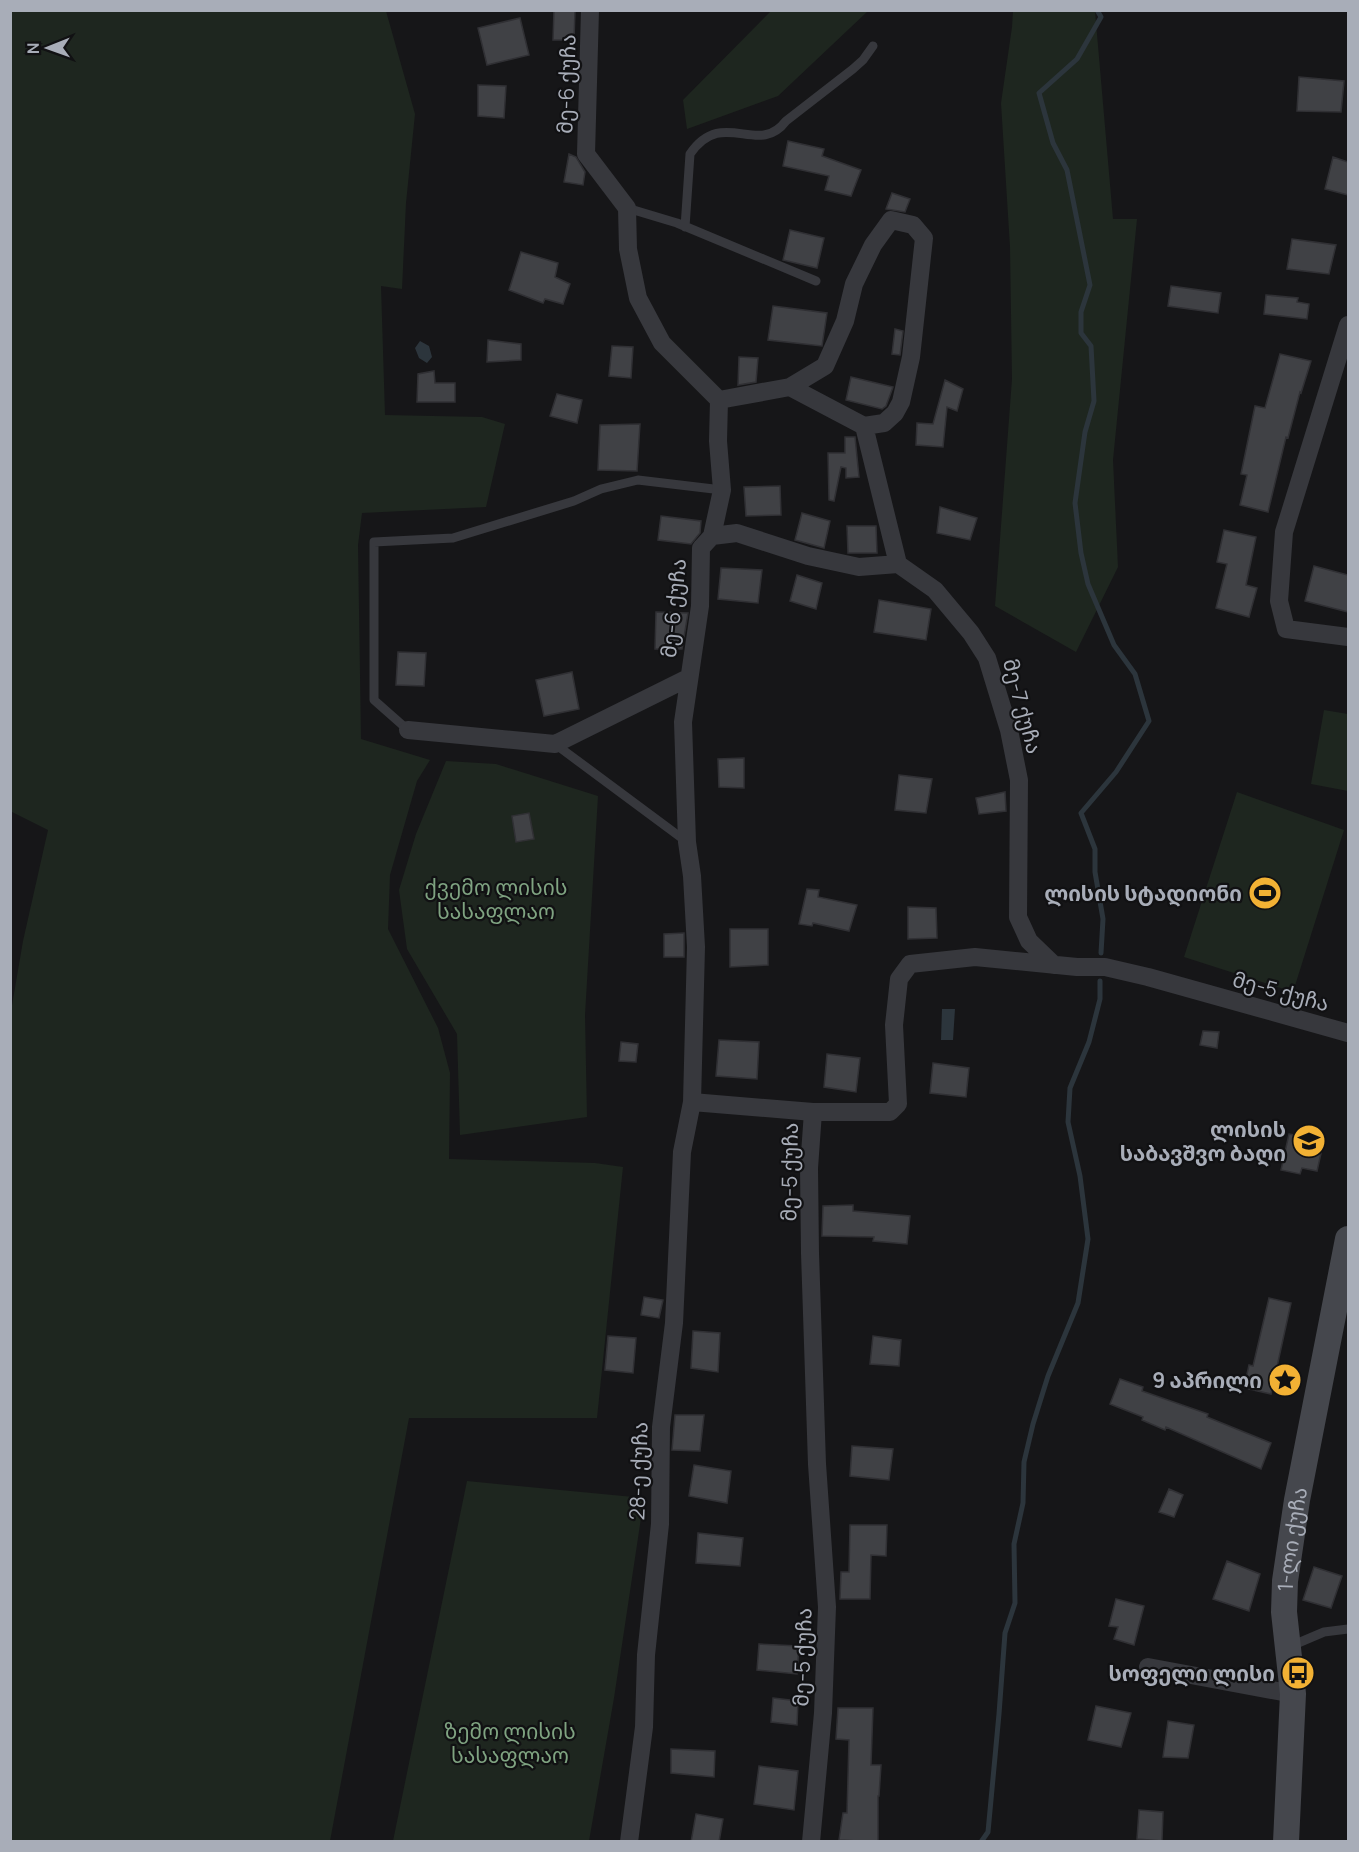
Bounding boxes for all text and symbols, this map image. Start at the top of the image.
north arrow [18,18,78,78]
street label: მე-6 ქუჩა [550,34,582,134]
text: N [22,42,44,54]
street label: მე-6 ქუჩა [654,557,692,659]
street label: მე-7 ქუჩა [997,655,1049,757]
park label: ქვემო ლისის სასაფლაო [424,873,568,925]
sports icon: ლისის სტადიონი [1247,875,1283,911]
place label: ლისის სტადიონი [1044,879,1242,907]
street label: მე-5 ქუჩა [1230,965,1332,1017]
place label: ლისის საბავშვო ბაღი [1120,1115,1286,1167]
street label: მე-5 ქუჩა [774,1122,804,1222]
school or university icon: ლისის საბავშვო ბაღი [1291,1123,1327,1159]
place icon: 9 აპრილი [1267,1362,1303,1398]
place label: 9 აპრილი [1152,1366,1262,1394]
street label: 28-ე ქუჩა [622,1421,654,1521]
street label: 1-ლი ქუჩა [1271,1484,1313,1592]
street label: მე-5 ქუჩა [786,1607,818,1707]
bus stop icon: სოფელი ლისი [1280,1655,1316,1691]
place label: სოფელი ლისი [1108,1659,1275,1687]
park label: ზემო ლისის სასაფლაო [444,1717,576,1769]

